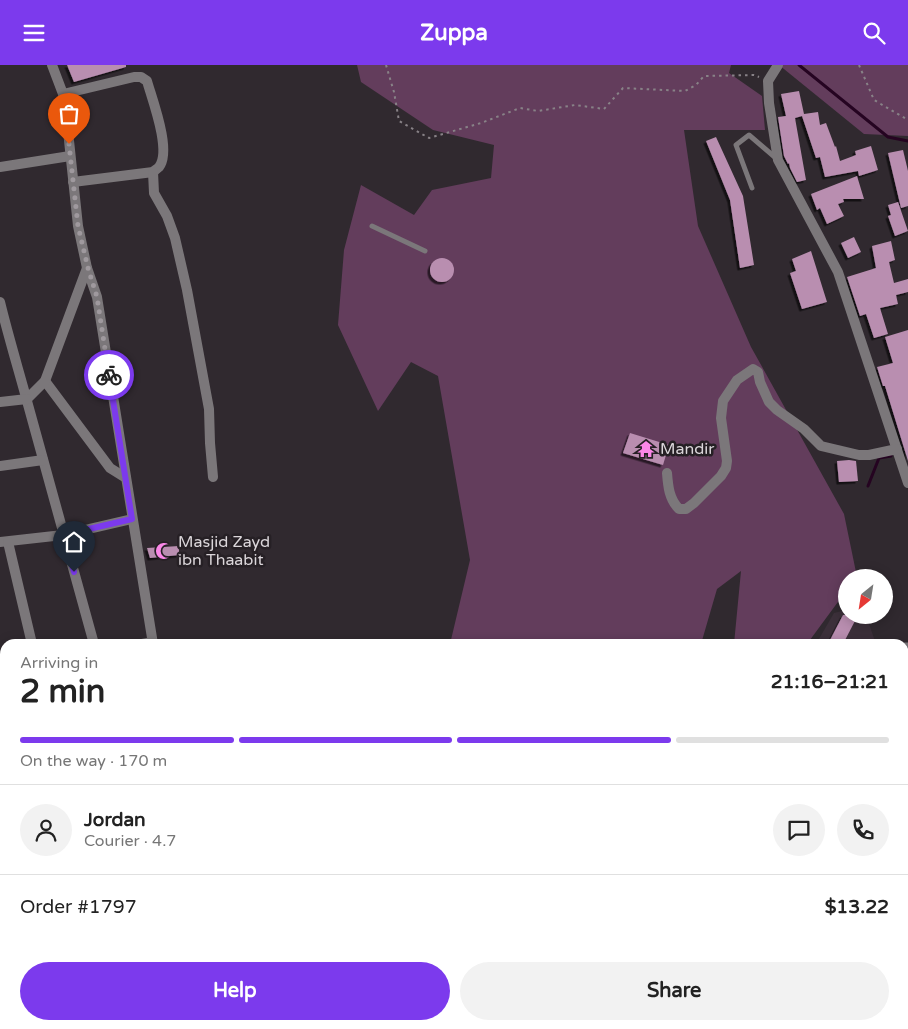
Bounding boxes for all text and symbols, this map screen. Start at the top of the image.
icon: menu [20,19,48,47]
icon: search [860,19,888,47]
text: Zuppa [420,20,488,46]
pin [48,93,90,144]
icon: bag [55,100,83,128]
courier [84,350,134,400]
icon: bike [95,361,123,389]
temple icon: Mandir [636,439,656,459]
place label: Mandir [660,439,715,459]
pin [53,521,95,572]
icon: home [60,528,88,556]
place label: Masjid Zayd ibn Thaabit [178,532,270,570]
mosque icon: Masjid Zayd ibn Thaabit [154,541,174,561]
north arrow [838,569,892,624]
map controls [838,569,893,624]
text: Arriving in [20,653,98,673]
text: 21:16–21:21 [771,671,889,693]
text: 2 min [20,673,105,711]
text: On the way · 170 m [20,751,167,771]
button: person [20,804,72,856]
button: chat [773,804,825,856]
button: phone [837,804,889,856]
text: Jordan [84,809,146,831]
text: Courier · 4.7 [84,831,176,851]
text: Order #1797 [20,896,137,918]
text: $13.22 [825,896,889,918]
button: Help [20,962,450,1020]
button: Share [460,962,889,1020]

